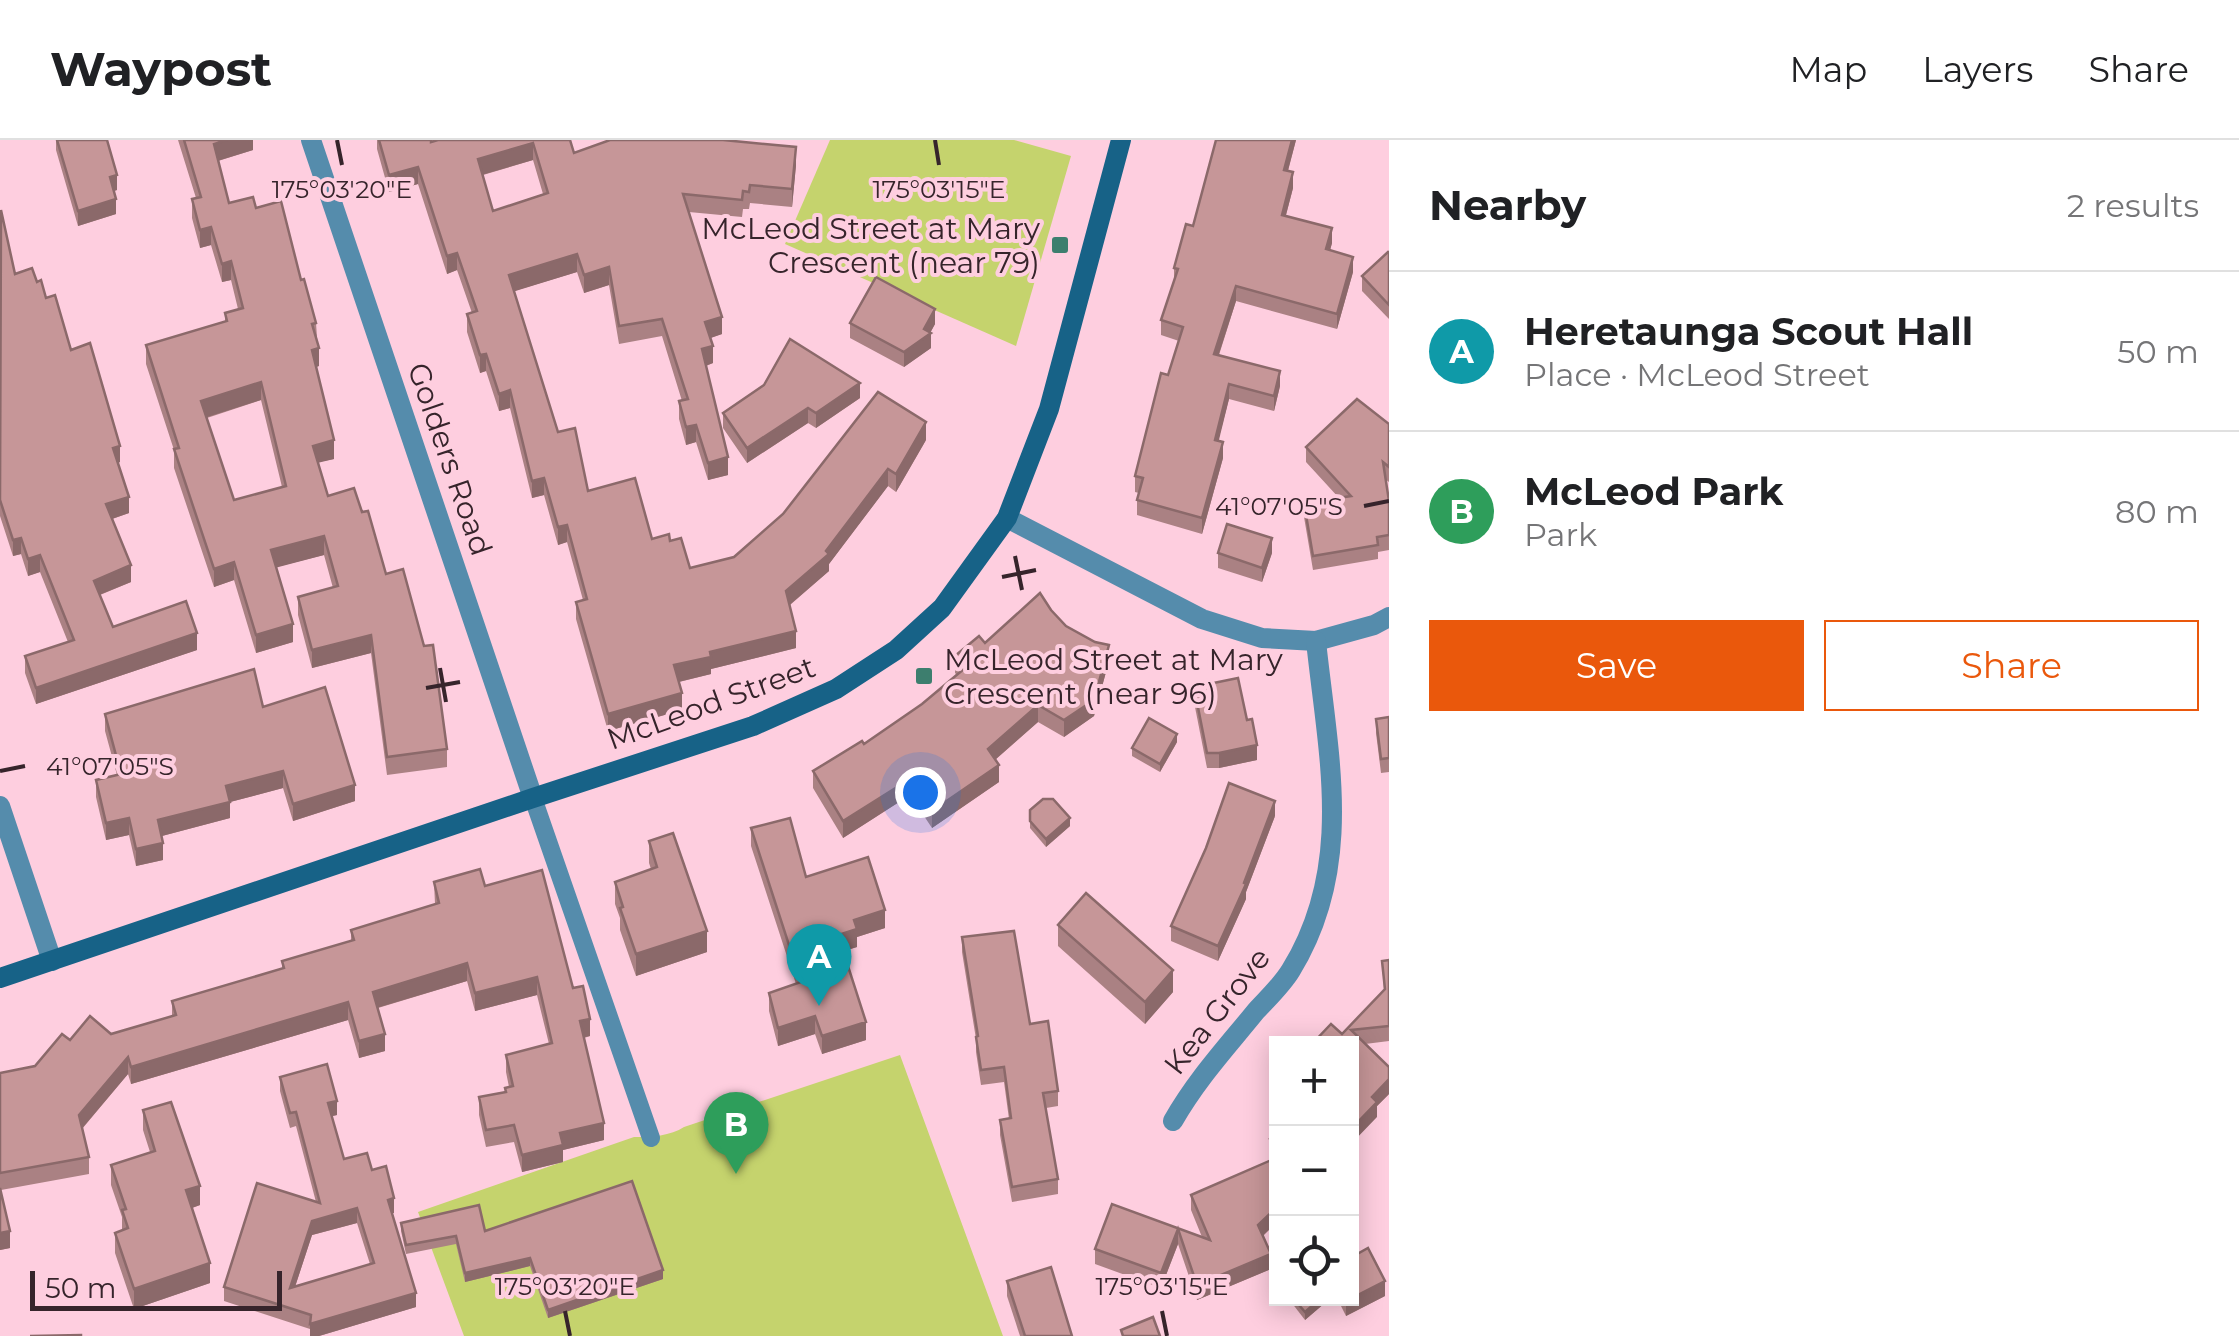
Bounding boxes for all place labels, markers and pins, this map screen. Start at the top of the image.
place label: McLeod Street at Mary Crescent (near 79) [701,210,1041,281]
marker: McLeod Street at Mary Crescent (near 79) [1049,234,1071,256]
place label: McLeod Street at Mary Crescent (near 96) [944,641,1284,712]
marker: McLeod Street at Mary Crescent (near 96) [913,665,935,687]
pin: A [786,924,852,1006]
pin: B [704,1092,768,1174]

